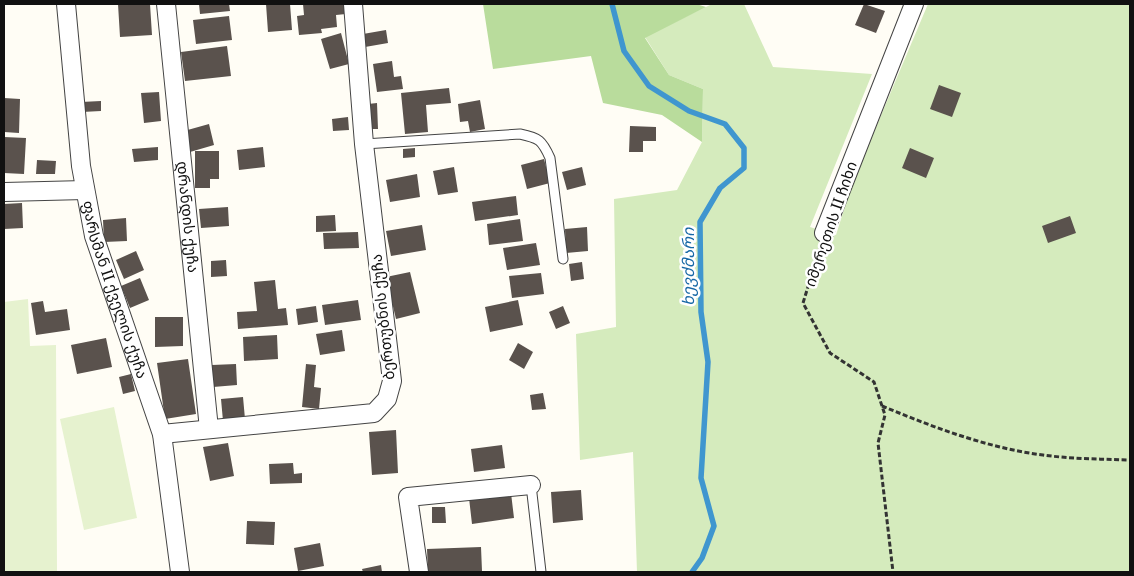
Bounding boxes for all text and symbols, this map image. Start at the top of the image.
street label: იმერეთის II ჩიხი [800,159,861,289]
street label: დრანდის ქუჩა [173,160,203,274]
street label: ფარსმან II ქველის ქუჩა [79,199,152,381]
water label: ხევძმარი [678,227,698,306]
street label: ბერთუბნის ქუჩა [366,253,399,381]

